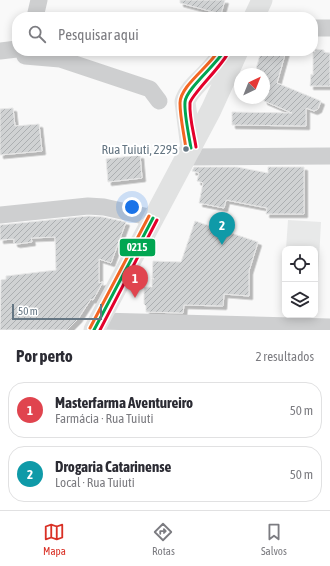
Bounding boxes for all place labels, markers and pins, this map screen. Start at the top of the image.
place label: Rua Tuiuti, 2295 [102,142,178,157]
marker: Rua Tuiuti, 2295 [181,144,191,154]
pin: 2 [209,212,235,245]
pin: 1 [122,265,148,298]

